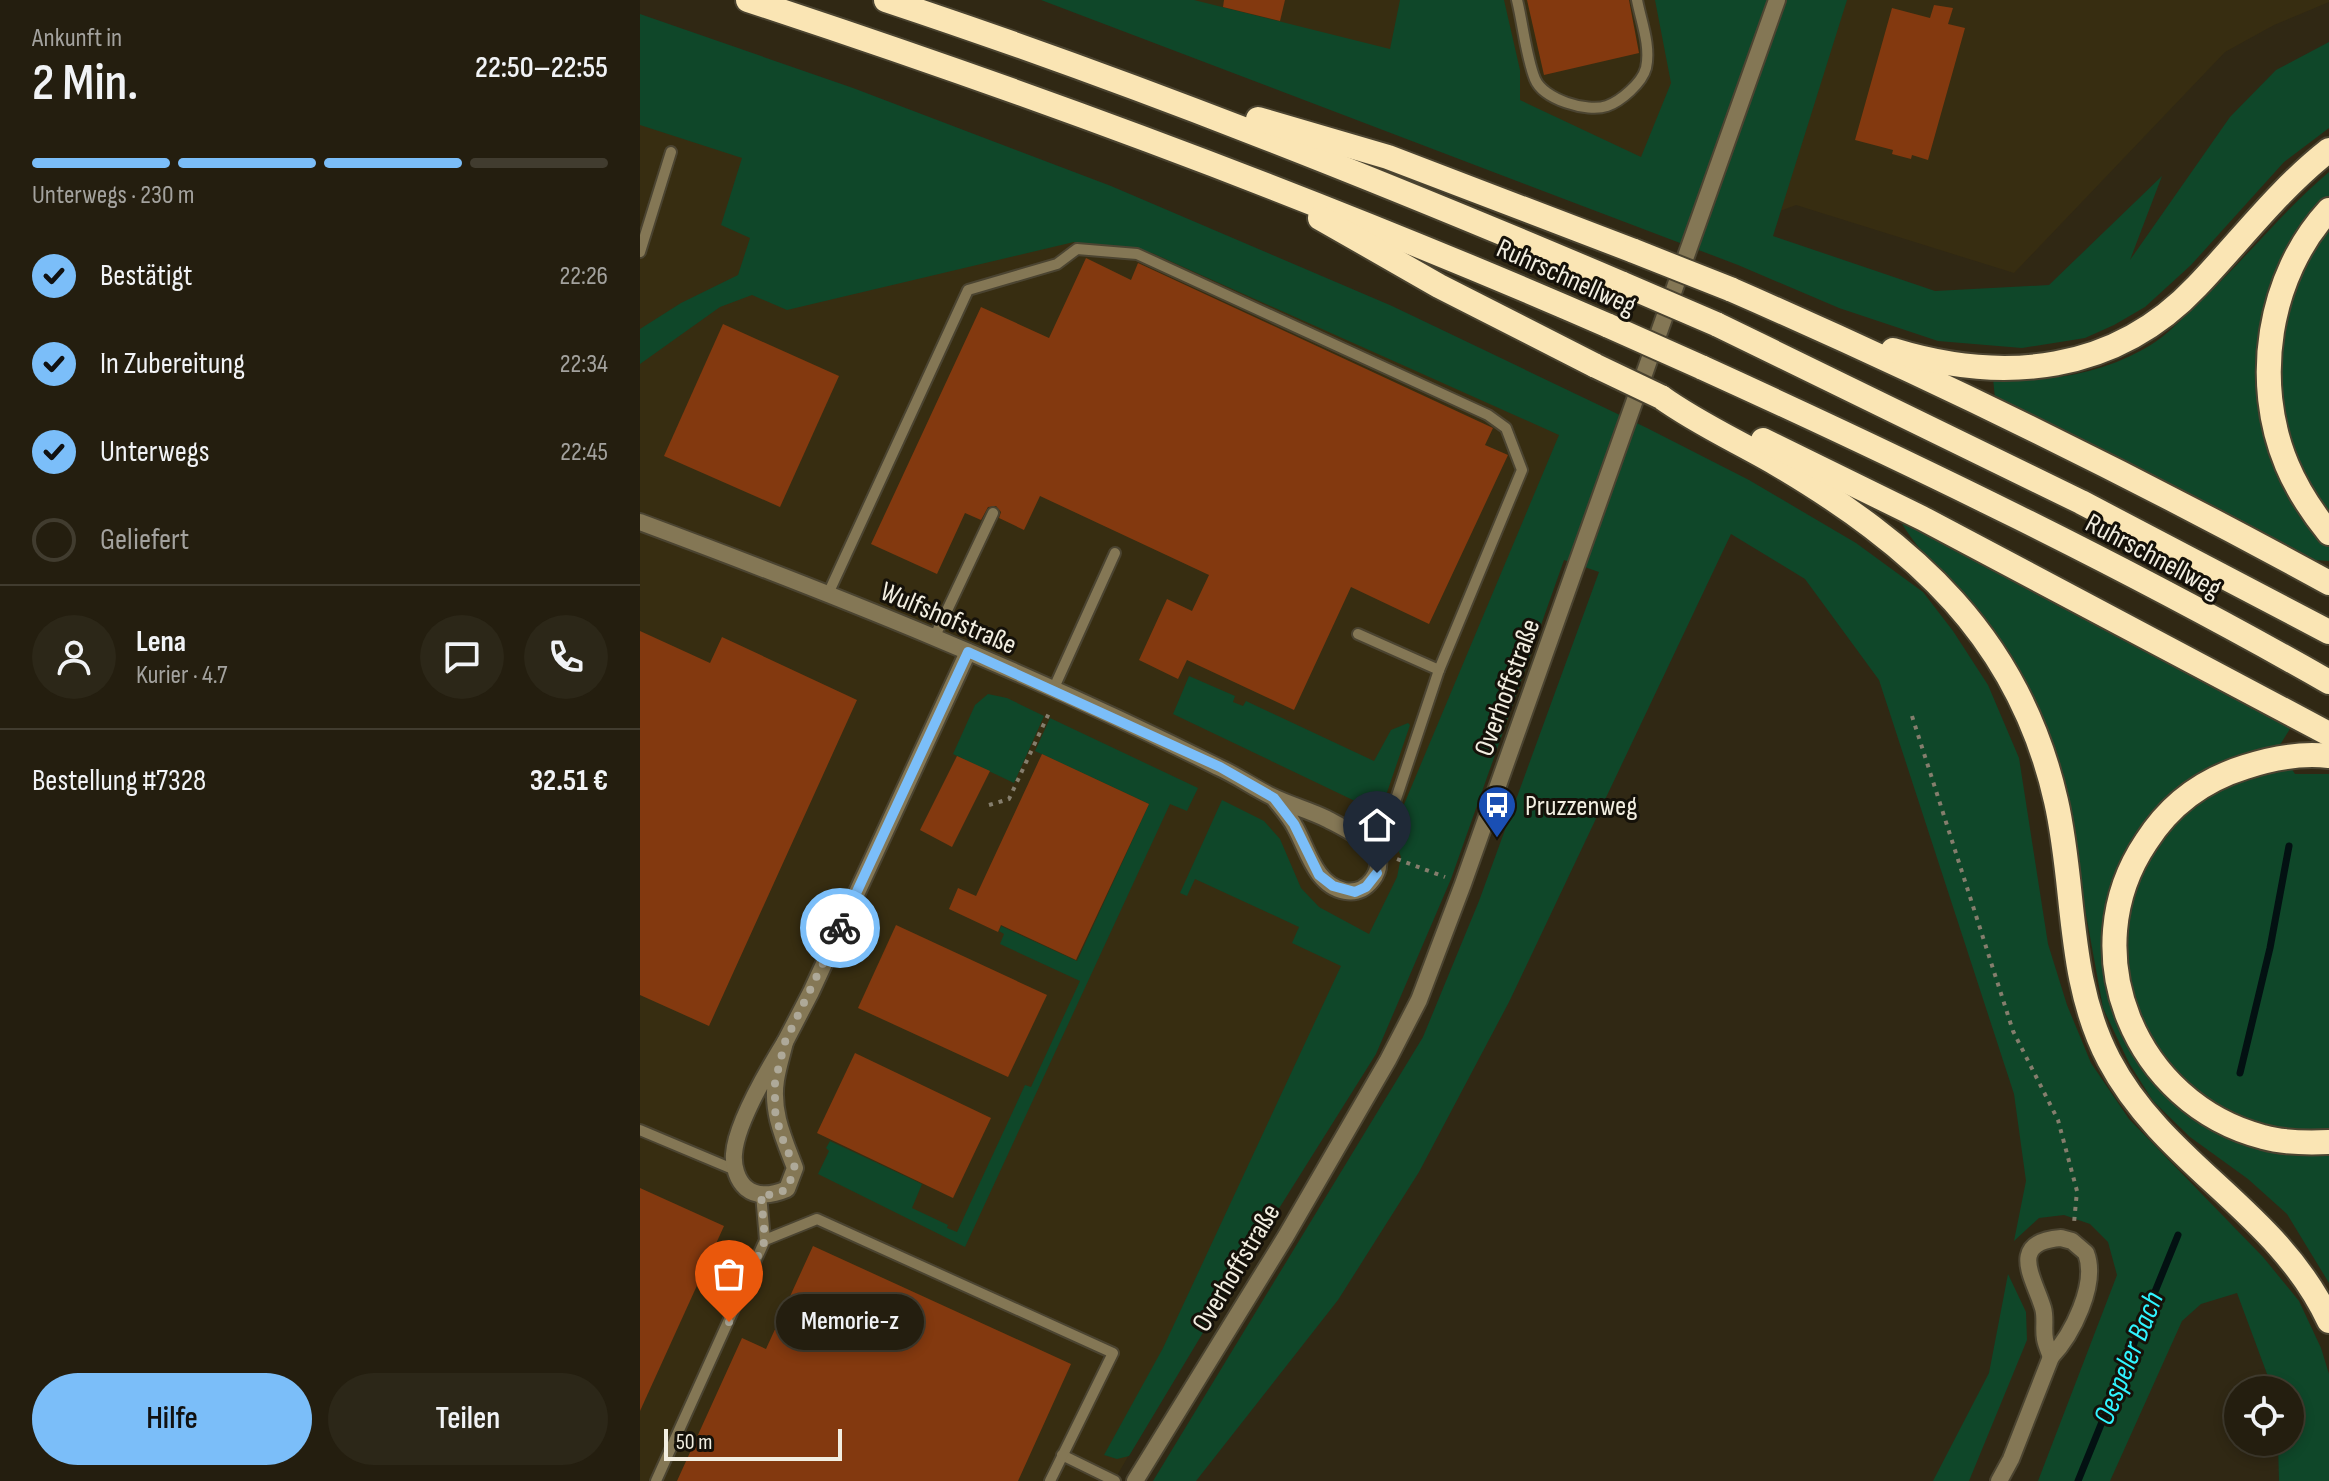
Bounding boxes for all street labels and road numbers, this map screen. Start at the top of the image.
street label: Ruhrschnellweg [1492,232,1641,323]
street label: Ruhrschnellweg [2080,507,2227,606]
street label: Wulfshofstraße [875,575,1021,662]
street label: Overhoffstraße [1467,615,1547,760]
street label: Overhoffstraße [1185,1198,1287,1338]

